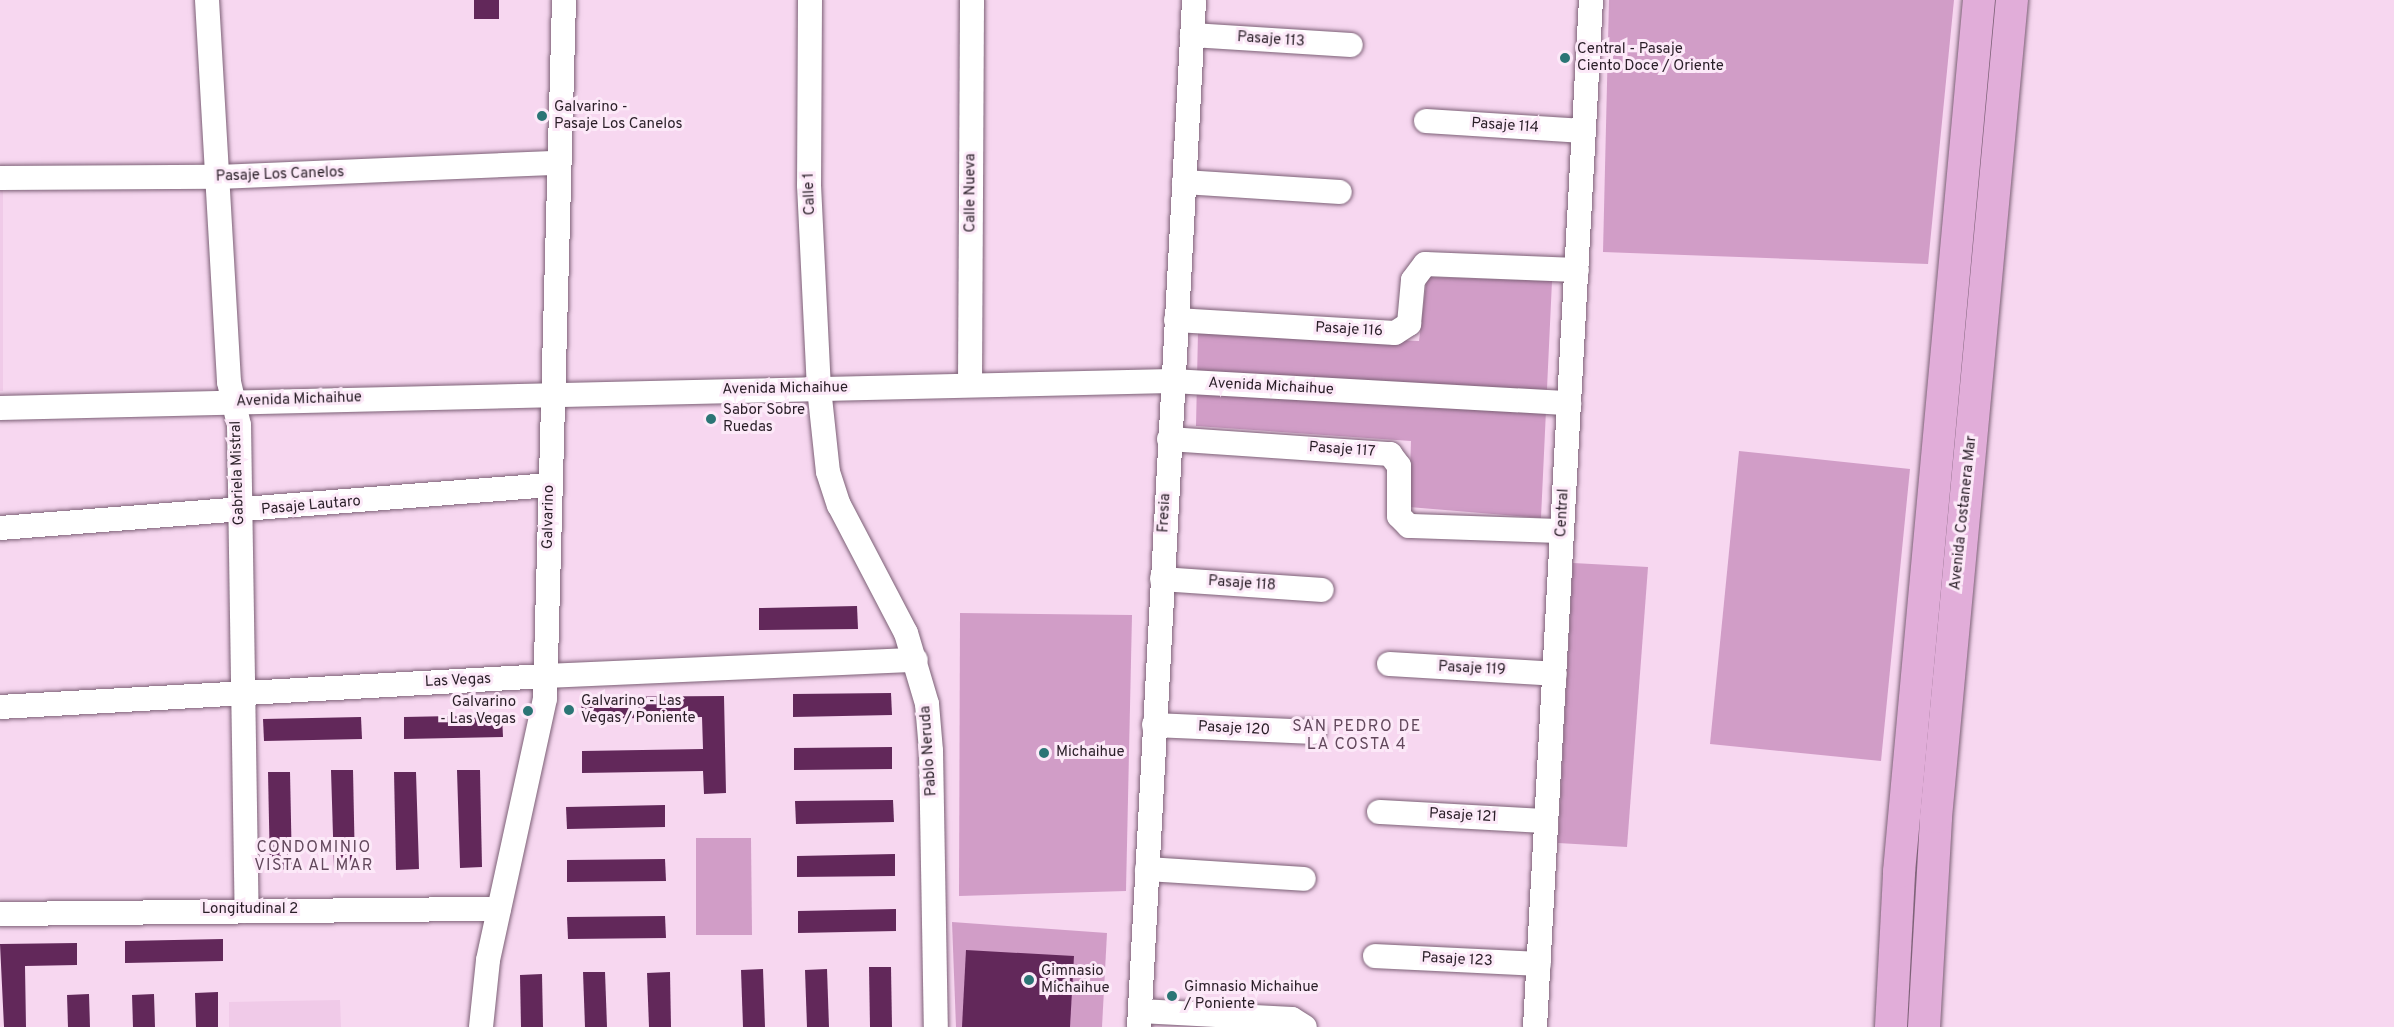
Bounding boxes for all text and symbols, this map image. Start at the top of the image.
street label: Pasaje 113 [1237,29,1305,51]
place label: Central - Pasaje Ciento Doce / Oriente [1577,40,1724,75]
marker: Central - Pasaje Ciento Doce / Oriente [1558,51,1572,65]
place label: Galvarino - Pasaje Los Canelos [554,98,683,133]
marker: Galvarino - Pasaje Los Canelos [535,109,549,123]
street label: Pasaje 114 [1471,115,1539,137]
street label: Calle Nueva [962,153,980,233]
street label: Pasaje Los Canelos [215,164,345,186]
street label: Calle 1 [800,172,820,216]
street label: Pasaje 116 [1315,319,1383,341]
street label: Avenida Michaihue [1208,375,1334,399]
street label: Avenida Michaihue [722,379,848,399]
street label: Avenida Michaihue [236,389,362,411]
place label: Sabor Sobre Ruedas [723,401,805,436]
marker: Sabor Sobre Ruedas [704,412,718,426]
street label: Gabriela Mistral [227,420,249,526]
street label: Avenida Costanera Mar [1947,435,1981,591]
street label: Pasaje 117 [1308,439,1376,461]
street label: Galvarino [539,485,559,549]
street label: Central [1553,488,1573,538]
street label: Pasaje Lautaro [260,493,362,519]
street label: Fresia [1155,493,1175,533]
street label: Pasaje 118 [1207,573,1277,595]
street label: Pasaje 119 [1438,658,1506,680]
street label: Las Vegas [424,670,492,692]
place label: Galvarino - Las Vegas / Poniente [581,692,696,727]
place label: Galvarino - Las Vegas [439,693,516,728]
marker: Galvarino - Las Vegas / Poniente [562,703,576,717]
marker: Galvarino - Las Vegas [521,704,535,718]
street label: Pablo Neruda [917,705,941,797]
district label: SAN PEDRO DE LA COSTA 4 [1292,717,1422,755]
street label: Pasaje 120 [1198,718,1270,740]
place label: Michaihue [1056,744,1124,762]
marker: Michaihue [1037,746,1051,760]
street label: Pasaje 121 [1429,805,1497,827]
district label: CONDOMINIO VISTA AL MAR [253,838,375,876]
street label: Longitudinal 2 [202,901,298,919]
street label: Pasaje 123 [1421,949,1493,971]
place label: Gimnasio Michaihue [1041,962,1109,997]
marker: Gimnasio Michaihue [1022,973,1036,987]
place label: Gimnasio Michaihue / Poniente [1184,978,1319,1013]
marker: Gimnasio Michaihue / Poniente [1165,989,1179,1003]

